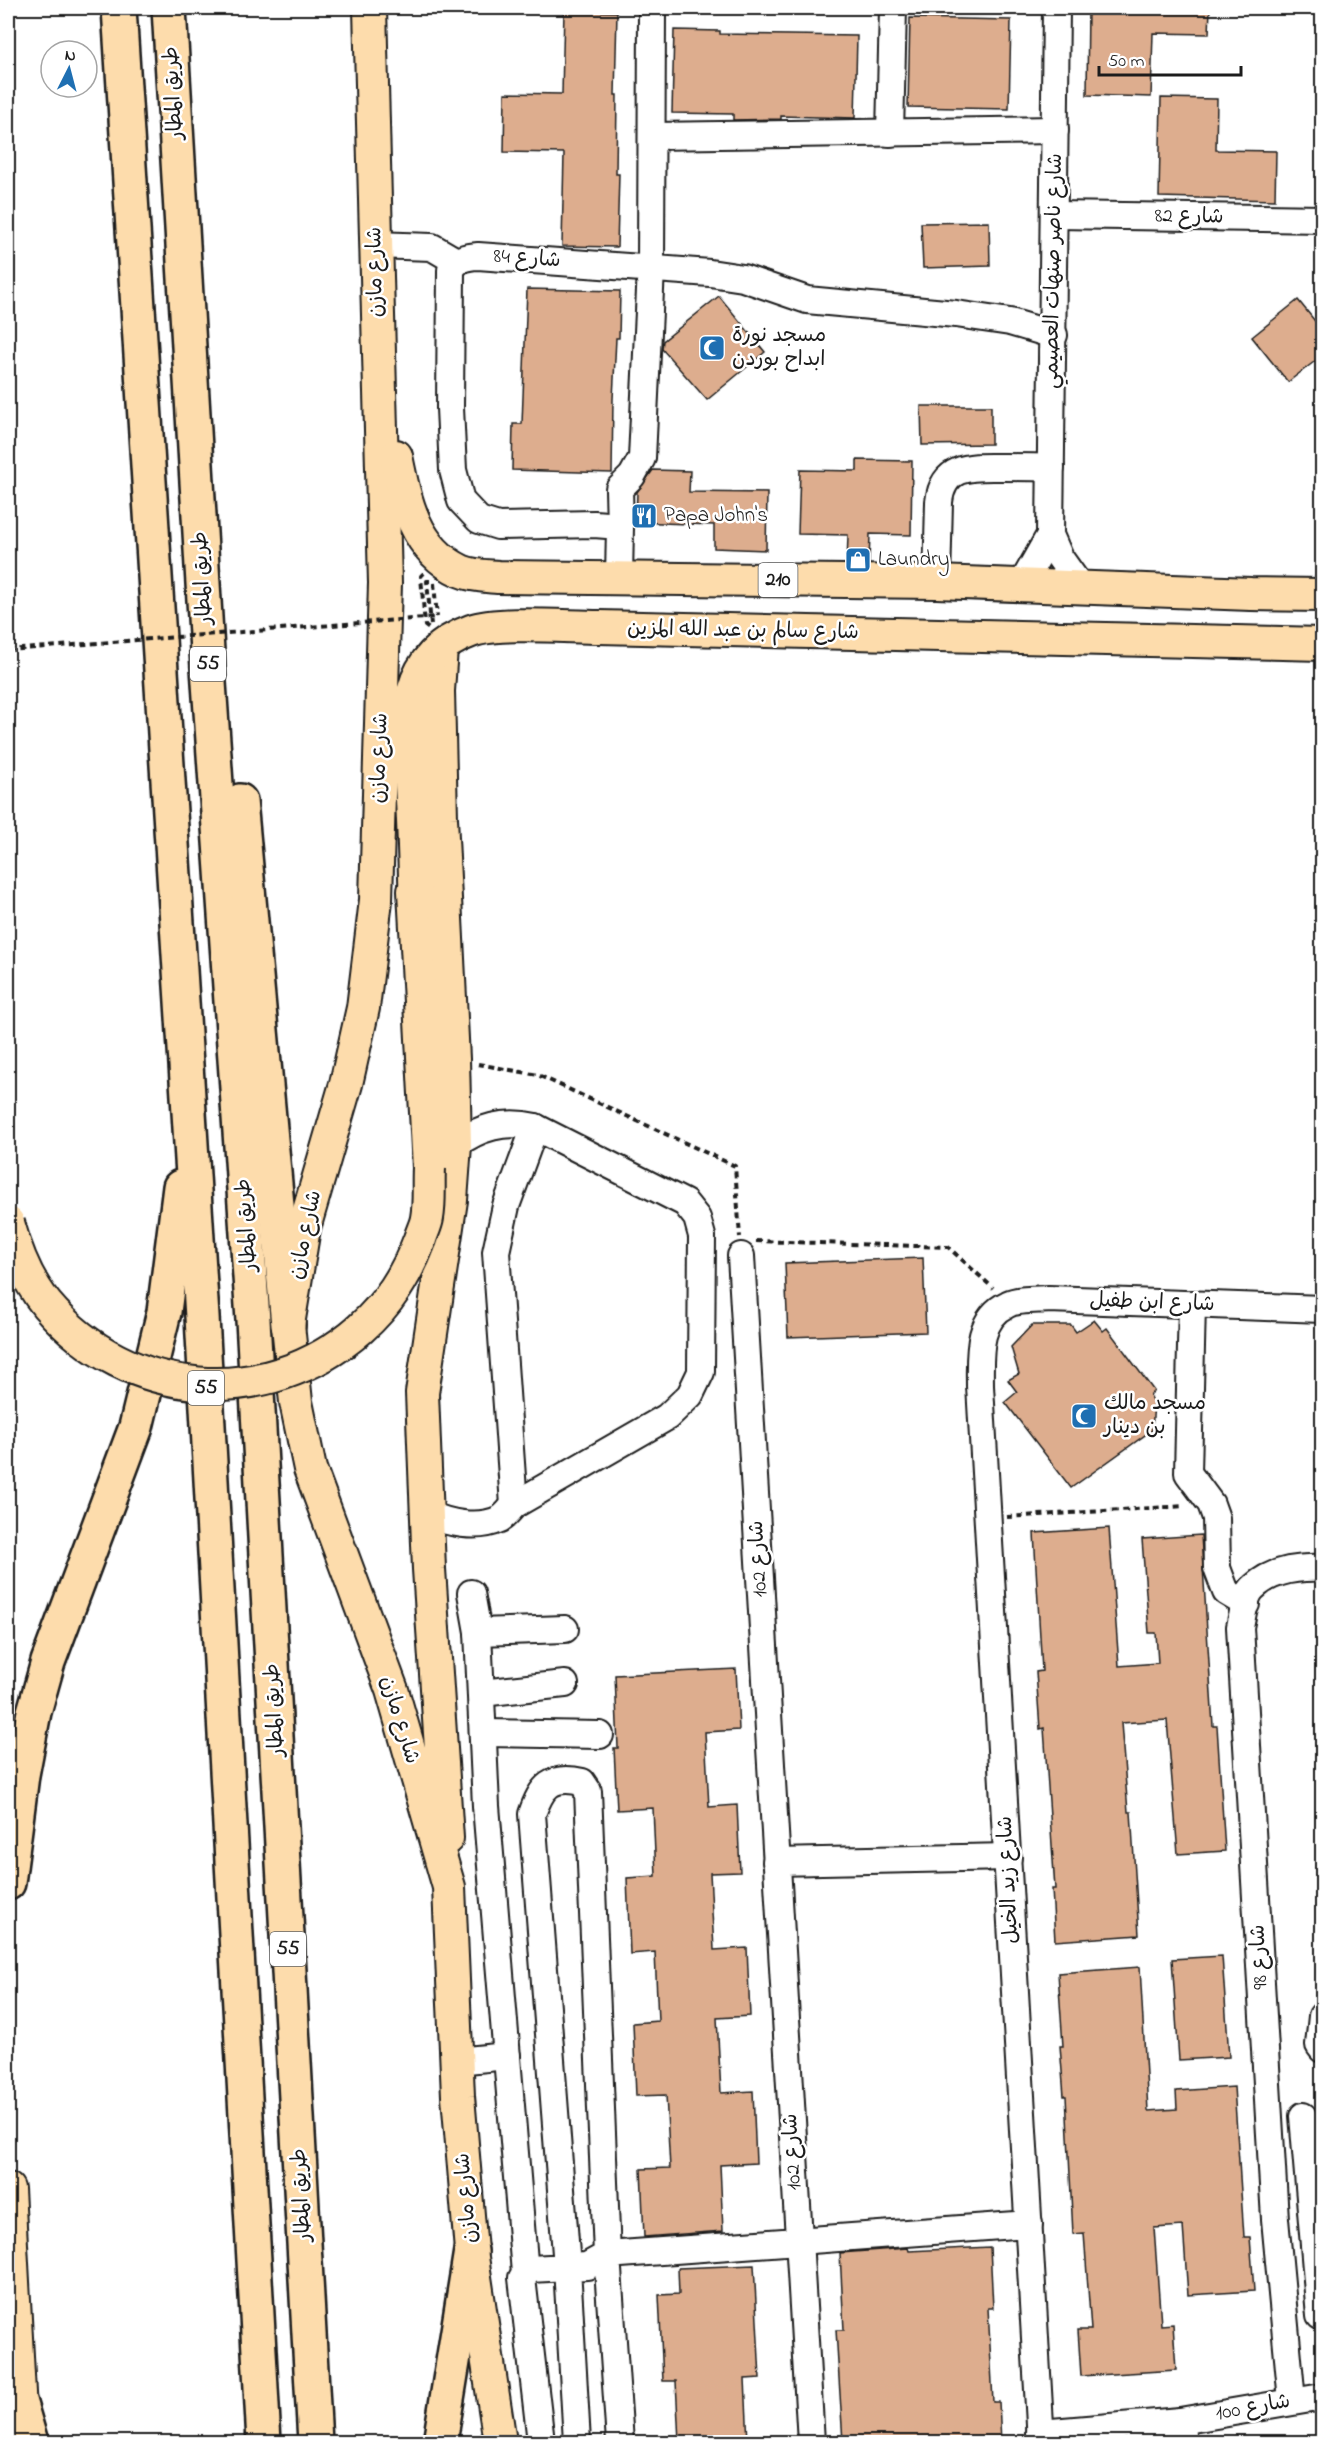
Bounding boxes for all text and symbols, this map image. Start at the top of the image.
north arrow [39,39,99,99]
scale bar [1099,39,1242,77]
text: N [64,44,77,69]
street label: طريق المطار [157,46,192,142]
text: 50 m [1108,49,1145,75]
street label: شارع ناصر صنهات العصيمي [1037,153,1073,389]
street label: شارع 82 [1154,201,1224,233]
street label: شارع مازن [360,226,392,318]
street label: شارع 84 [492,242,562,276]
place label: مسجد نورة ابداح بوردن [732,321,826,375]
mosque icon: مسجد نورة ابداح بوردن [697,333,727,363]
restaurant icon: Papa John's [629,501,659,531]
place label: Papa John's [664,501,768,531]
street label: طريق المطار [186,531,221,627]
shop icon: Laundry [843,545,873,575]
place label: Laundry [878,545,949,577]
road number: 210 [758,563,798,597]
street label: شارع سالم بن عبد الله المزين [627,614,859,648]
road number: 55 [190,647,226,681]
street label: شارع مازن [363,712,397,804]
street label: طريق المطار [229,1177,265,1275]
street label: شارع مازن [282,1188,330,1282]
street label: شارع ابن طفيل [1089,1286,1215,1320]
road number: 55 [188,1371,224,1405]
place label: مسجد مالك بن دينار [1102,1389,1206,1443]
mosque icon: مسجد مالك بن دينار [1069,1401,1099,1431]
street label: شارع 102 [742,1520,776,1598]
street label: طريق المطار [258,1663,293,1759]
street label: شارع مازن [371,1672,427,1768]
street label: شارع زيد الخيل [991,1815,1027,1945]
street label: شارع 98 [1243,1924,1277,1990]
road number: 55 [270,1932,306,1966]
street label: شارع 102 [776,2113,810,2191]
street label: طريق المطار [285,2148,320,2244]
street label: شارع مازن [448,2152,486,2244]
street label: شارع 100 [1213,2387,1293,2429]

